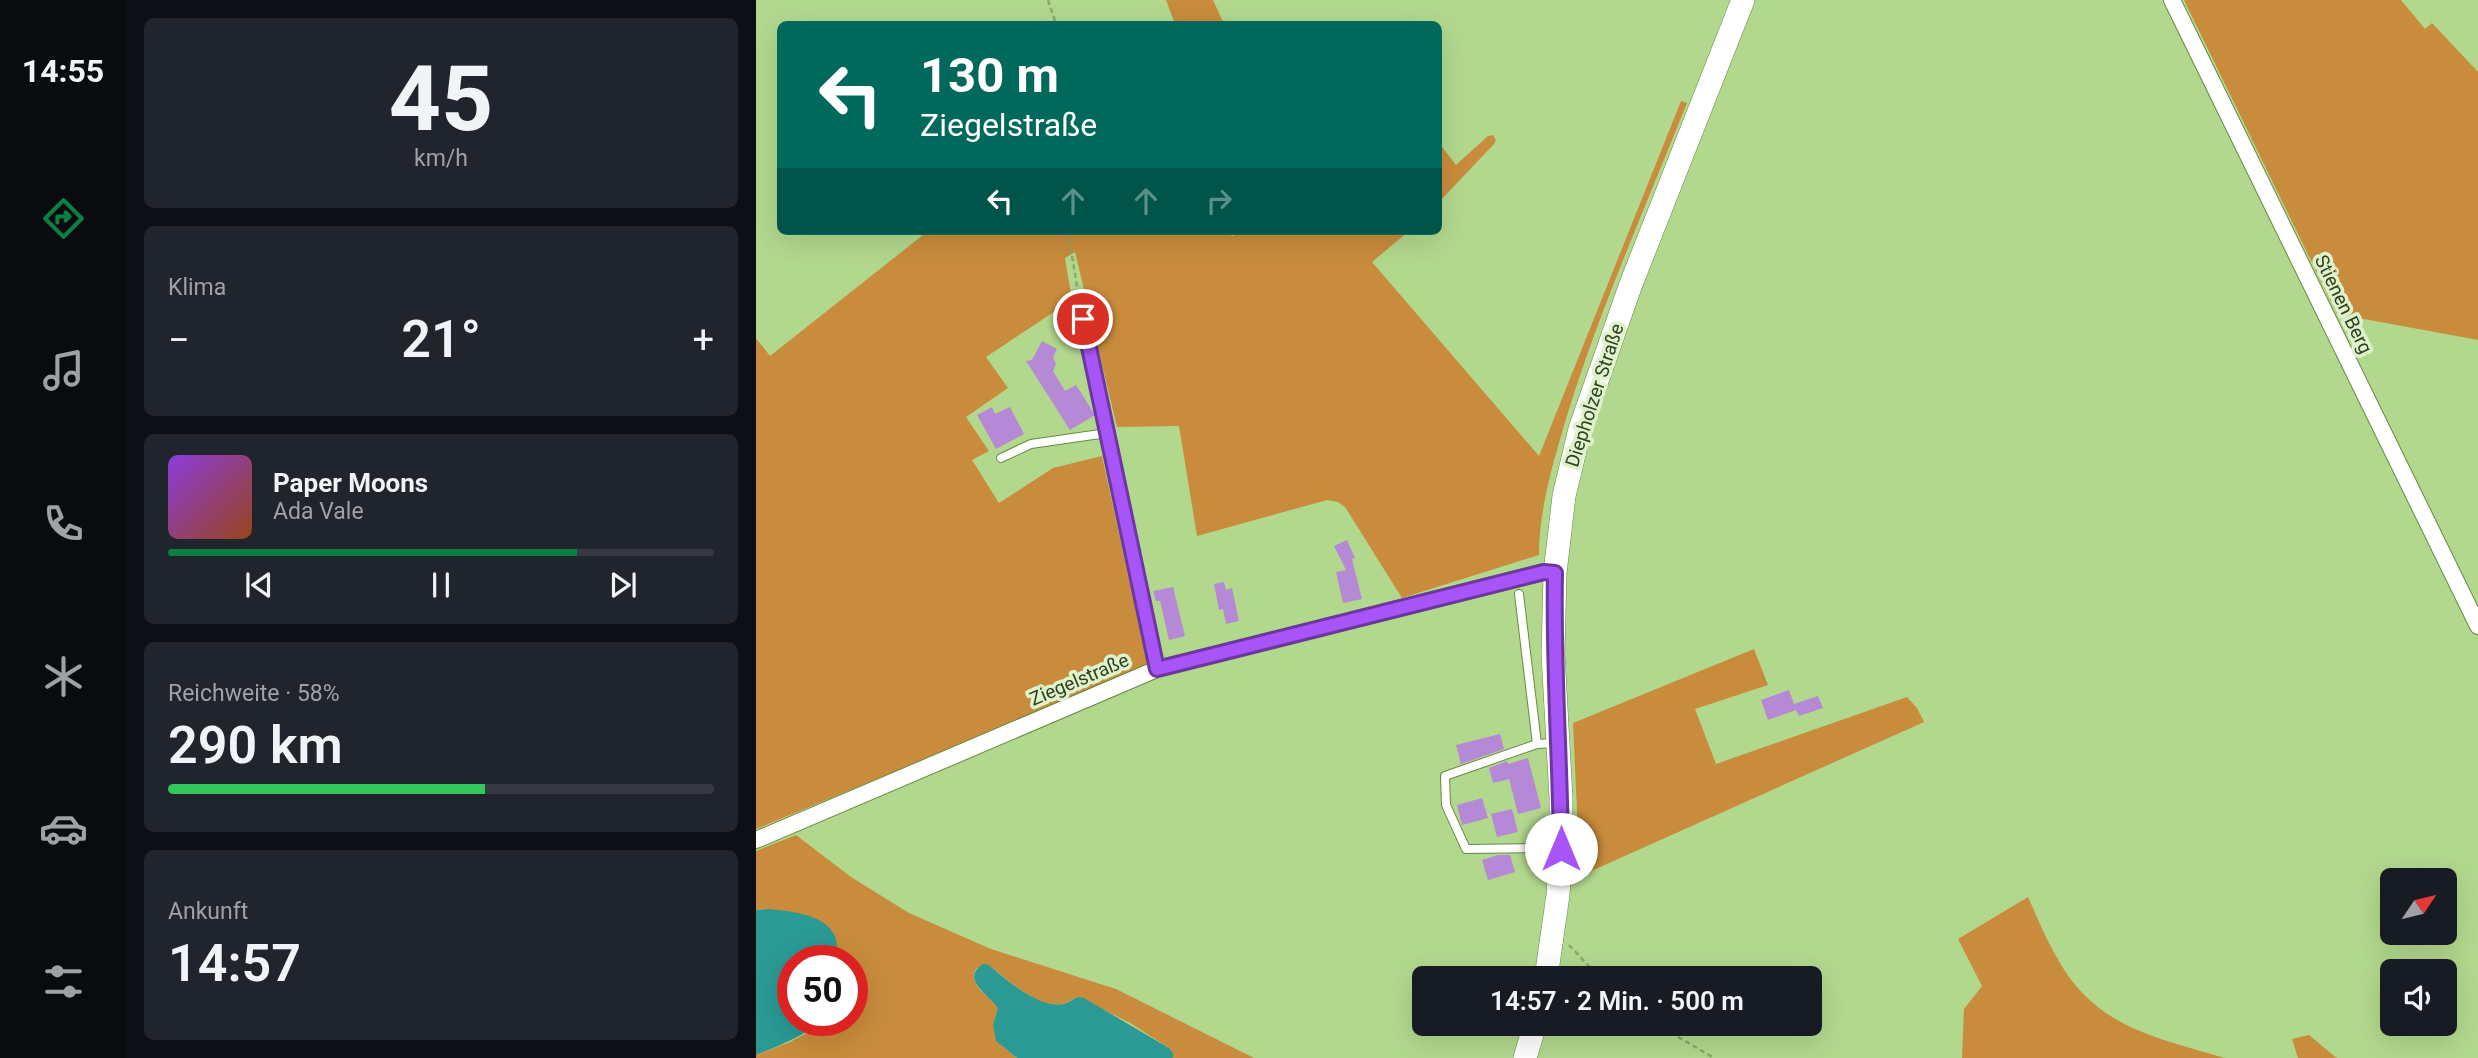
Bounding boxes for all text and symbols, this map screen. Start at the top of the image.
text: 45 [389,46,493,152]
text: 130 m [920,47,1059,104]
icon: left [805,49,896,140]
text: 14:55 [22,52,104,90]
text: Ziegelstraße [920,106,1097,144]
text: km/h [414,145,468,172]
icon: left [981,182,1019,220]
icon: ahead [1054,182,1092,220]
icon: ahead [1127,182,1165,220]
icon: right [1200,182,1238,220]
icon: directions [39,194,88,243]
street label: Stienen Berg [2310,251,2377,357]
text: Klima [168,274,226,301]
pin [1053,289,1113,349]
icon: arrive [1064,300,1102,338]
text: 21° [401,309,481,370]
text: − [168,318,190,362]
text: + [692,318,714,362]
street label: Diepholzer Straße [1560,320,1629,470]
icon: music [39,346,88,395]
text: Paper Moons [273,468,428,498]
text: Ada Vale [273,498,364,525]
icon: phone [39,499,88,548]
icon: previous [240,566,278,604]
icon: pause [422,566,460,604]
icon: next [604,566,642,604]
street label: Ziegelstraße [1026,648,1132,711]
icon: climate [39,652,88,701]
text: Reichweite · 58% [168,680,340,707]
text: 290 km [168,715,343,776]
icon: car [39,804,88,853]
position arrow [1524,812,1598,886]
north arrow [2380,868,2457,945]
map controls [2380,868,2457,1036]
text: Ankunft [168,898,248,925]
text: 14:57 [168,933,301,994]
speed limit sign: 50 [777,945,868,1036]
icon: filters [39,957,88,1006]
button: sound [2380,959,2457,1036]
text: 14:57 · 2 Min. · 500 m [1490,986,1744,1016]

